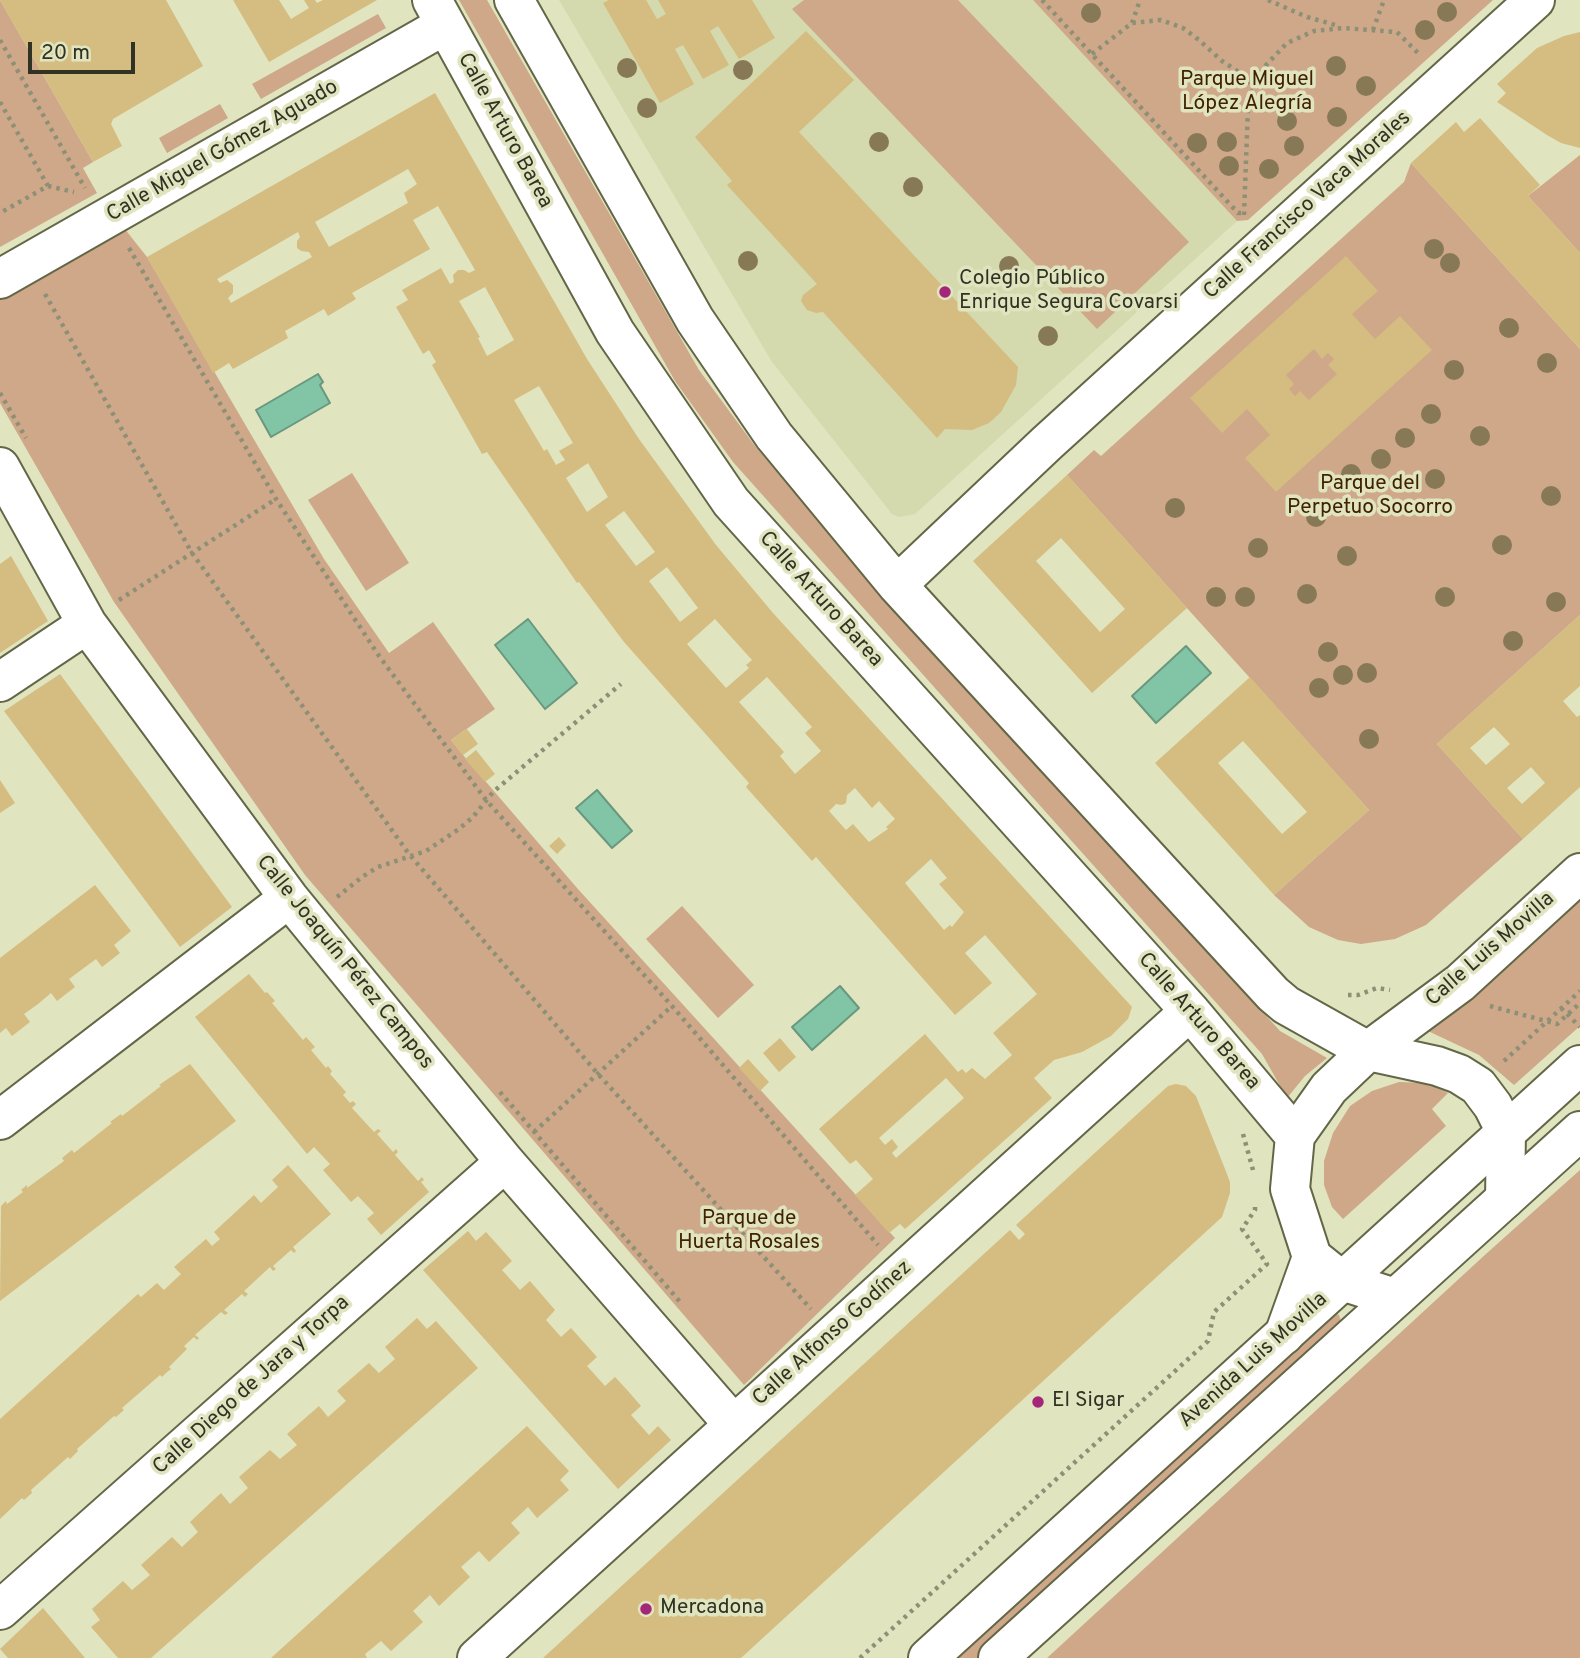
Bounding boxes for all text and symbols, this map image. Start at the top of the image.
scale bar [32,28,138,72]
text: 20 m [41,40,90,67]
street label: Calle Arturo Barea [451,49,557,213]
park label: Parque Miguel López Alegría [1180,68,1314,118]
street label: Calle Miguel Gómez Aguado [103,75,343,229]
street label: Calle Francisco Vaca Morales [1199,106,1417,306]
place label: Colegio Público Enrique Segura Covarsi [959,267,1178,317]
marker: Colegio Público Enrique Segura Covarsi [937,284,953,300]
park label: Parque del Perpetuo Socorro [1287,472,1453,522]
street label: Calle Arturo Barea [753,527,887,673]
street label: Calle Joaquín Pérez Campos [250,851,438,1075]
street label: Calle Luis Movilla [1422,887,1560,1013]
street label: Calle Arturo Barea [1132,948,1264,1096]
park label: Parque de Huerta Rosales [678,1207,820,1257]
street label: Calle Alfonso Godínez [748,1256,918,1412]
street label: Avenida Luis Movilla [1175,1288,1333,1434]
street label: Calle Diego de Jara y Torpa [149,1291,355,1481]
place label: El Sigar [1052,1389,1124,1415]
marker: El Sigar [1030,1394,1046,1410]
place label: Mercadona [660,1596,764,1622]
marker: Mercadona [638,1601,654,1617]

